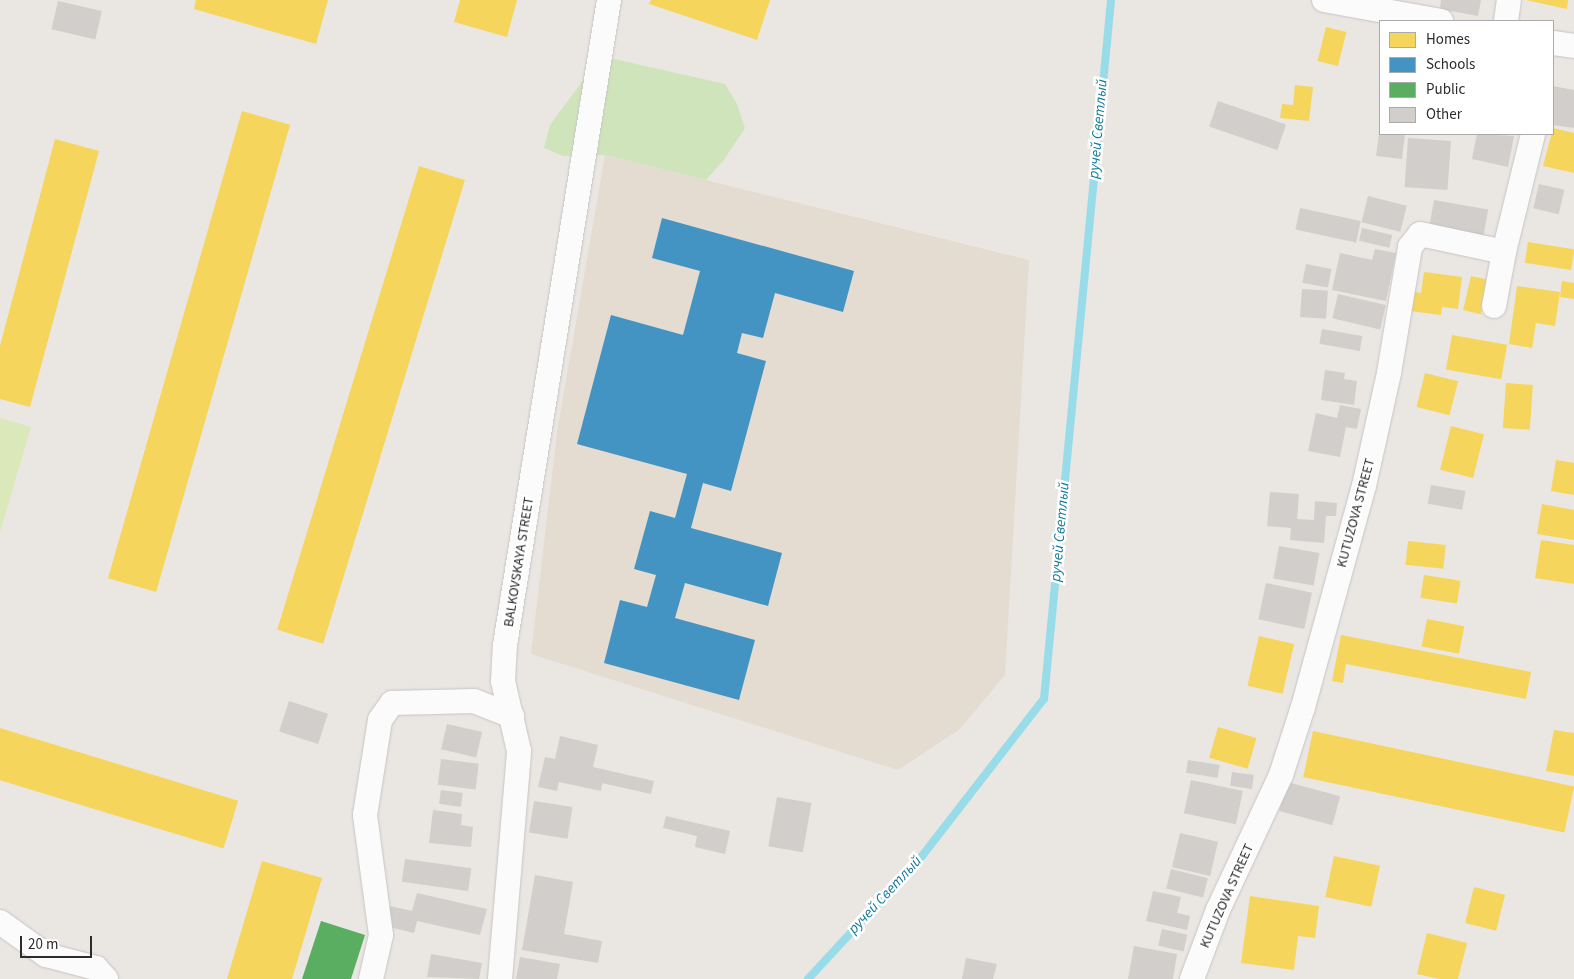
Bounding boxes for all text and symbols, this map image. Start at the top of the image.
legend [1379,20,1554,135]
text: Homes [1426,29,1470,50]
text: Schools [1426,54,1475,75]
water label: ручей Светлый [1085,79,1111,179]
text: Public [1426,79,1465,100]
text: Other [1426,104,1462,125]
street label: KUTUZOVA STREET [1333,457,1379,569]
water label: ручей Светлый [1047,482,1073,582]
street label: BALKOVSKAYA STREET [500,496,538,628]
street label: KUTUZOVA STREET [1196,841,1258,951]
water label: ручей Светлый [844,852,926,938]
scale bar [22,926,95,958]
text: 20 m [28,934,58,955]

